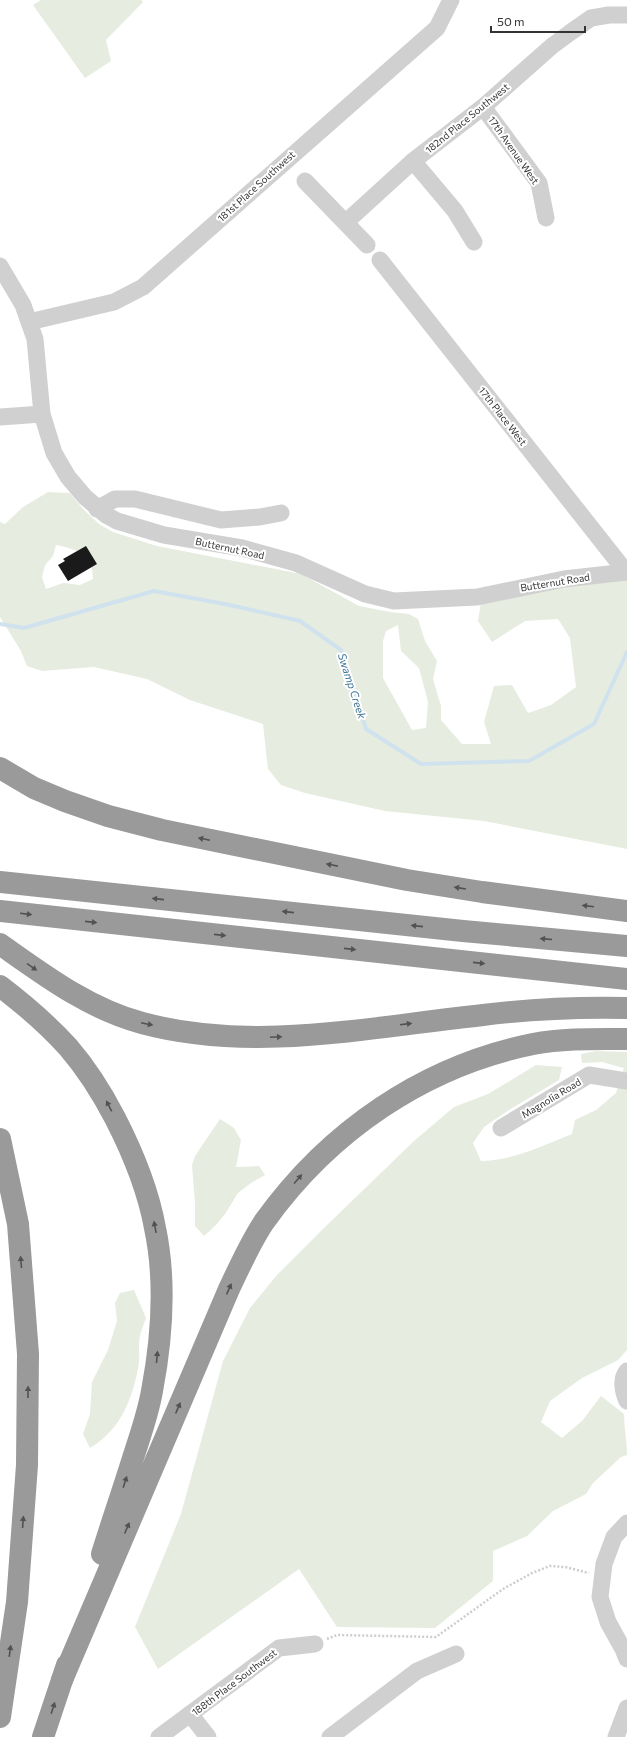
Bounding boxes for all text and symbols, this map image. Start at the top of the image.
scale bar [491,8,585,34]
text: 50 m [497,14,525,28]
street label: 182nd Place Southwest [423,81,511,155]
street label: 17th Avenue West [486,114,542,186]
street label: 181st Place Southwest [215,148,297,224]
street label: 17th Place West [476,384,530,448]
street label: Butternut Road [194,535,266,561]
street label: Butternut Road [519,571,591,593]
water label: Swamp Creek [336,651,370,721]
one-way arrow [198,836,210,842]
one-way arrow [326,862,338,868]
one-way arrow [453,885,466,891]
one-way arrow [152,895,164,902]
one-way arrow [582,903,594,909]
one-way arrow [282,909,294,916]
one-way arrow [20,911,32,918]
one-way arrow [85,918,97,925]
one-way arrow [411,923,423,929]
one-way arrow [214,932,227,938]
one-way arrow [540,935,552,942]
one-way arrow [344,945,356,952]
one-way arrow [473,959,485,966]
one-way arrow [27,963,37,971]
one-way arrow [400,1021,412,1027]
one-way arrow [141,1022,154,1028]
one-way arrow [270,1034,283,1040]
street label: Magnolia Road [519,1075,583,1121]
one-way arrow [105,1101,112,1112]
one-way arrow [293,1175,302,1184]
one-way arrow [152,1221,158,1233]
one-way arrow [17,1256,24,1268]
one-way arrow [226,1283,232,1294]
one-way arrow [154,1351,161,1363]
one-way arrow [25,1385,31,1398]
one-way arrow [175,1403,181,1414]
one-way arrow [122,1476,128,1488]
one-way arrow [19,1516,26,1528]
one-way arrow [124,1522,130,1533]
one-way arrow [7,1645,13,1657]
street label: 188th Place Southwest [189,1646,279,1718]
one-way arrow [50,1702,56,1714]

